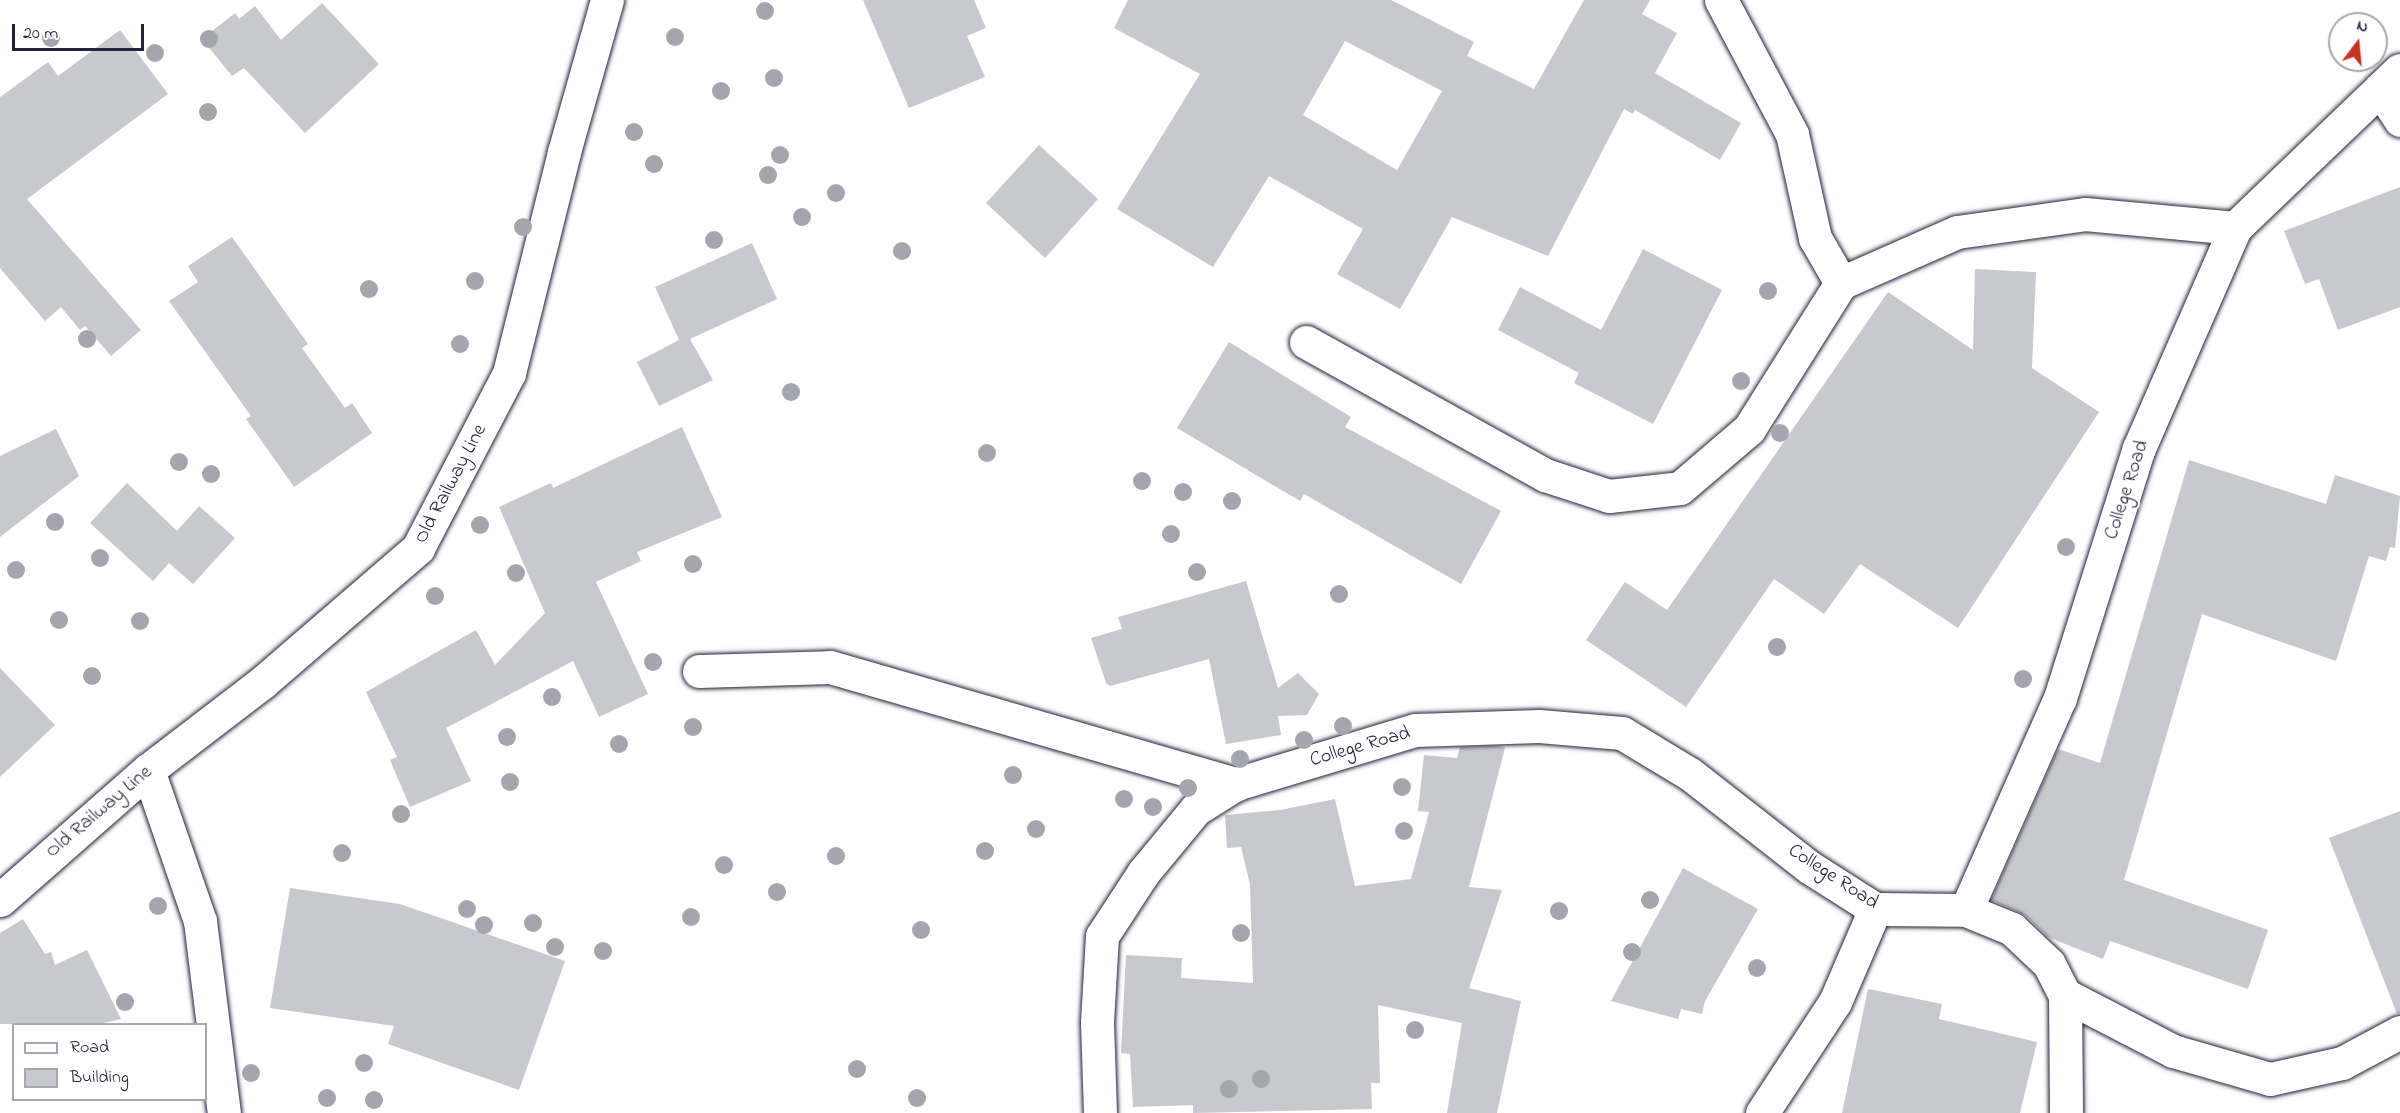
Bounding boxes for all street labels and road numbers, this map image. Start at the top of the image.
street label: Old Railway Line [410,420,492,548]
street label: College Road [2100,437,2154,543]
street label: College Road [1307,721,1413,773]
street label: Old Railway Line [41,761,157,863]
street label: College Road [1783,839,1883,915]

